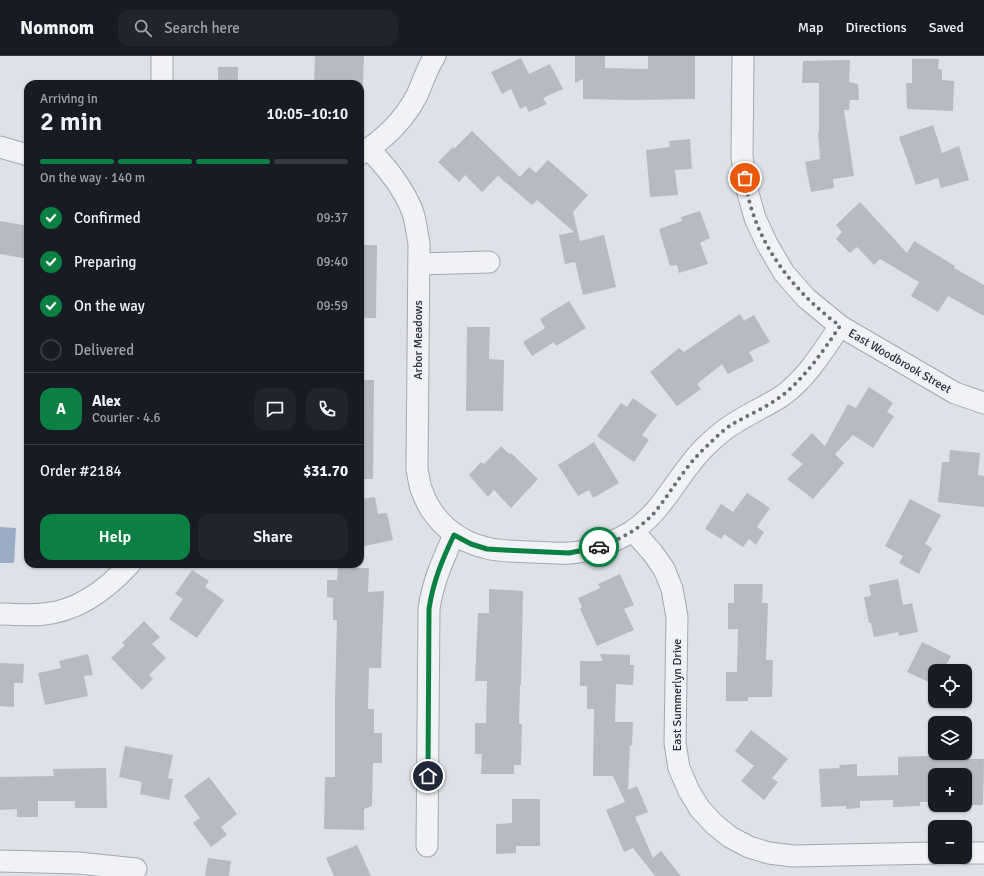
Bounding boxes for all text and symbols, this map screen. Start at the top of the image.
search box [118,10,398,46]
text: Nomnom [20,16,94,40]
icon: search [132,17,154,39]
text: Search here [164,19,240,37]
text: Map [798,19,824,36]
text: Directions [846,19,907,36]
text: Saved [929,19,964,36]
text: Arriving in [40,91,98,107]
text: 10:05–10:10 [267,105,348,123]
text: 2 min [40,106,102,138]
pin [728,161,762,195]
icon: bag [734,167,756,189]
text: On the way · 140 m [40,170,145,186]
icon: check [40,207,62,229]
text: Confirmed [74,209,141,227]
text: 09:37 [316,210,348,226]
icon: check [40,251,62,273]
text: Preparing [74,253,137,271]
text: 09:40 [316,254,348,270]
icon: check [40,295,62,317]
text: On the way [74,297,145,315]
text: 09:59 [316,298,348,314]
street label: Arbor Meadows [411,300,426,380]
street label: East Woodbrook Street [846,326,954,397]
text: Delivered [74,341,134,359]
button: chat [254,388,296,430]
button: phone [306,388,348,430]
text: Alex [92,392,121,410]
text: A [56,400,66,418]
text: Courier · 4.6 [92,410,161,426]
text: Order #2184 [40,462,122,480]
text: $31.70 [303,462,348,480]
button: Help [40,514,190,560]
button: Share [198,514,348,560]
courier [579,527,619,567]
icon: car [588,536,610,558]
street label: East Summerlyn Drive [670,639,685,751]
map controls [928,664,972,864]
button: locate [928,664,972,708]
button: layers [928,716,972,760]
pin [411,759,445,793]
icon: home [417,765,439,787]
button: + [928,768,972,812]
button: − [928,820,972,864]

